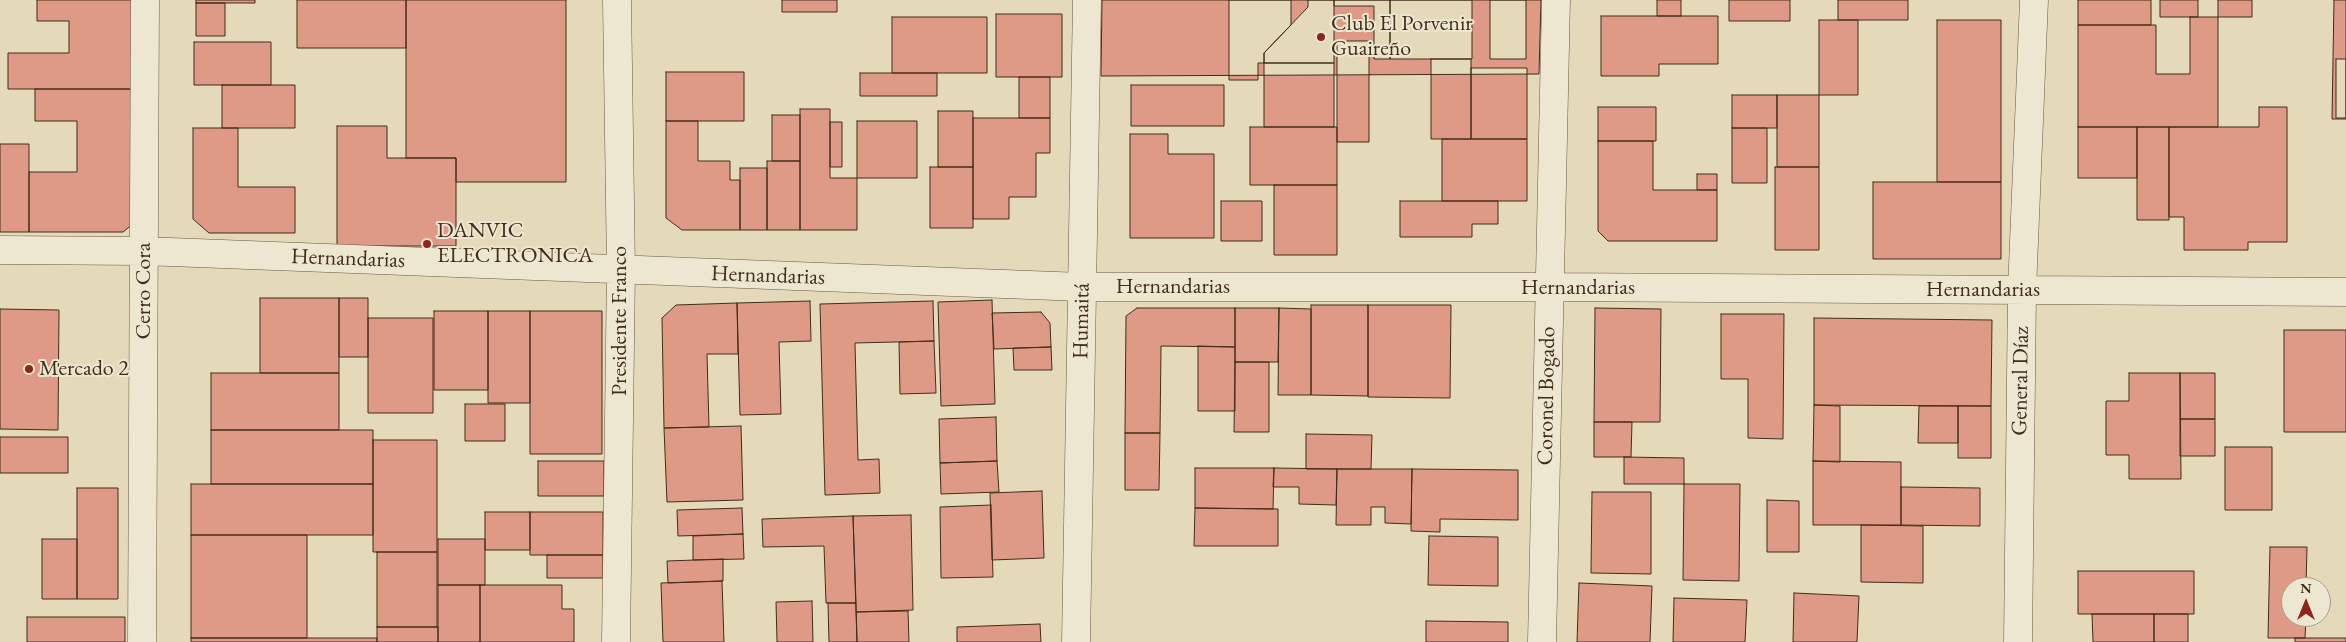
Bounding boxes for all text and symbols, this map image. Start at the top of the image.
place label: Club El Porvenir Guaireño [1331,11,1473,62]
marker: Club El Porvenir Guaireño [1315,31,1327,43]
place label: DANVIC ELECTRONICA [437,218,593,270]
marker: DANVIC ELECTRONICA [421,238,433,250]
street label: Cerro Cora [131,243,157,339]
street label: Hernandarias [290,244,406,274]
street label: Presidente Franco [607,246,633,396]
street label: Hernandarias [710,261,826,291]
street label: Hernandarias [1116,274,1230,300]
street label: Hernandarias [1521,275,1635,301]
street label: Hernandarias [1926,277,2040,303]
street label: Humaitá [1068,283,1096,359]
street label: Coronel Bogado [1533,326,1561,466]
street label: General Díaz [2007,326,2035,436]
place label: Mercado 2 [39,356,129,382]
marker: Mercado 2 [23,363,35,375]
north arrow [2281,577,2331,627]
text: N [2300,579,2312,597]

